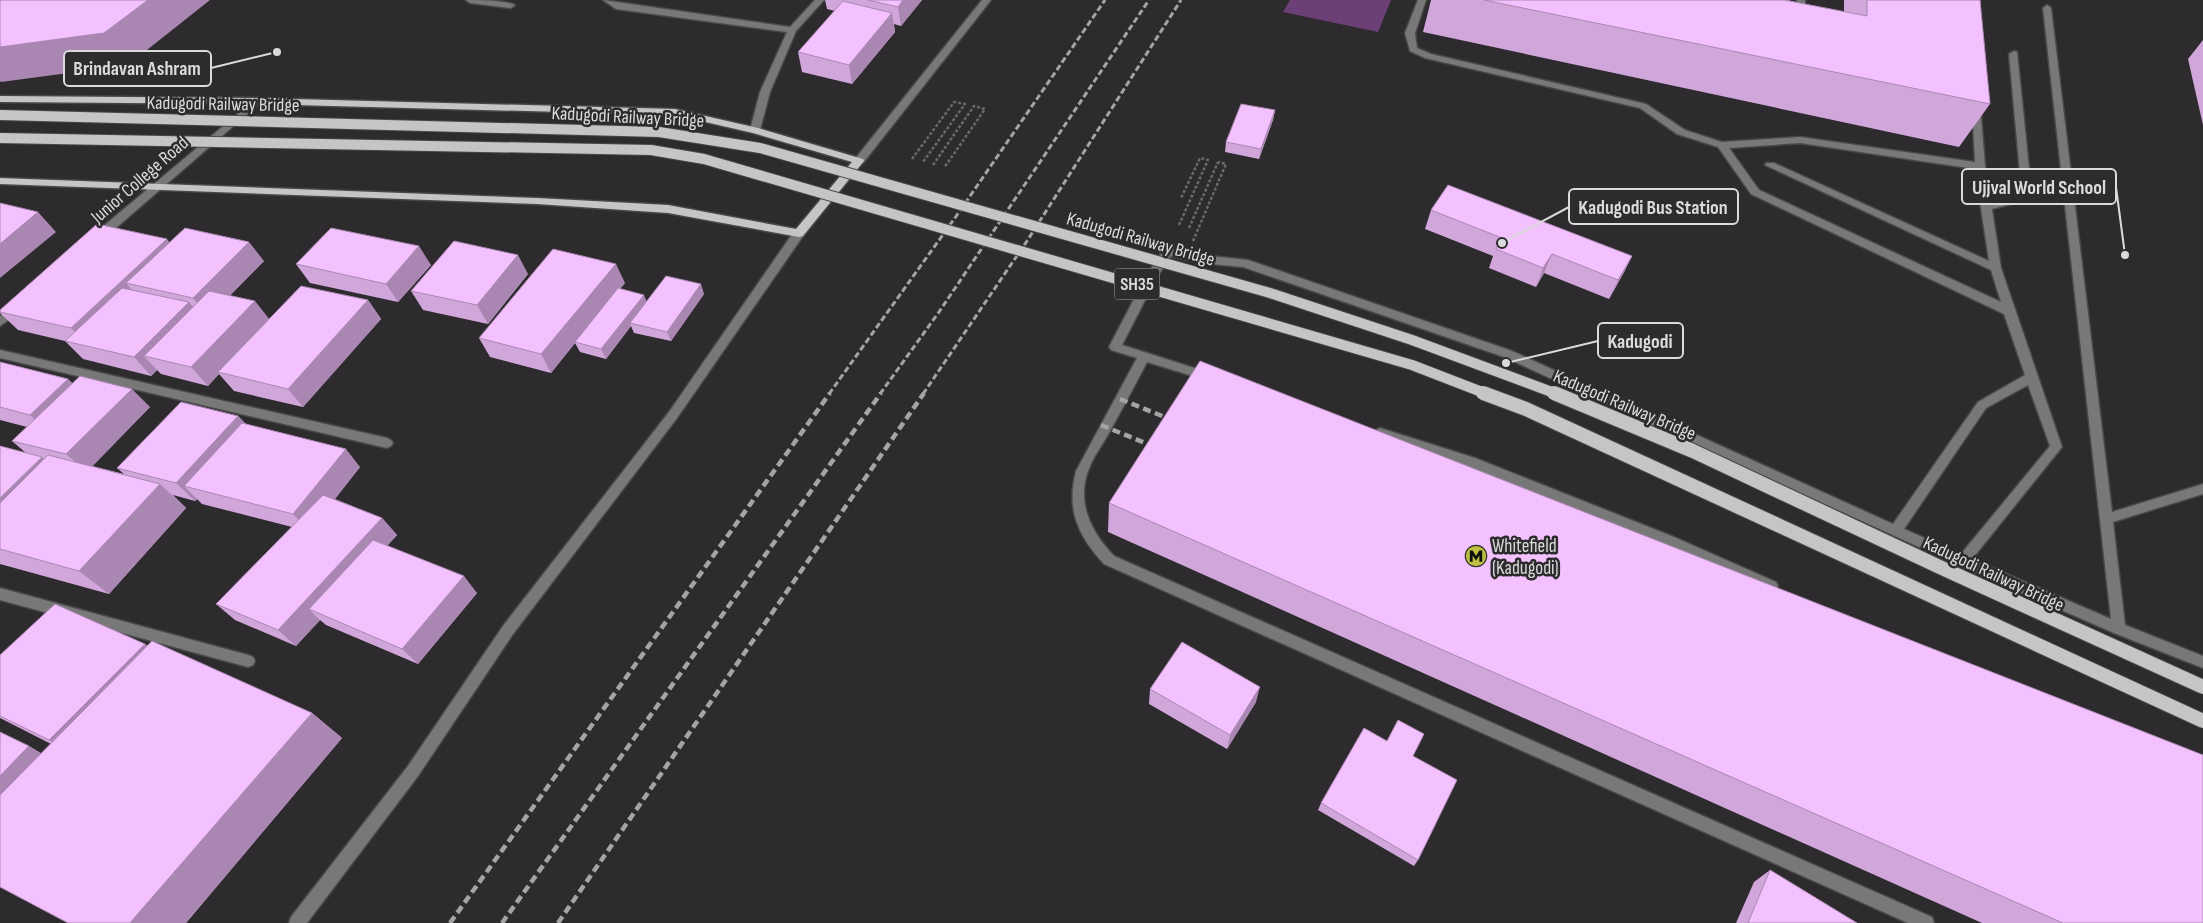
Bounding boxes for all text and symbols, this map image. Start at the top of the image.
callout: Brindavan Ashram [64,51,211,86]
text: Brindavan Ashram [73,57,201,81]
street label: Kadugodi Railway Bridge [146,92,300,117]
street label: Kadugodi Railway Bridge [551,102,705,133]
street label: Junior College Road [86,132,193,229]
callout: Ujjval World School [1962,169,2116,204]
text: Ujjval World School [1972,176,2106,200]
callout: Kadugodi Bus Station [1569,189,1738,224]
text: Kadugodi Bus Station [1578,196,1728,220]
street label: Kadugodi Railway Bridge [1064,207,1217,272]
road number: SH35 [1114,268,1160,300]
callout: Kadugodi [1598,323,1683,358]
text: Kadugodi [1607,330,1673,354]
street label: Kadugodi Railway Bridge [1550,365,1699,446]
street label: Kadugodi Railway Bridge [1919,532,2068,617]
place label: Whitefield (Kadugodi) [1492,535,1559,580]
metro station icon: Whitefield (Kadugodi) [1464,544,1488,568]

